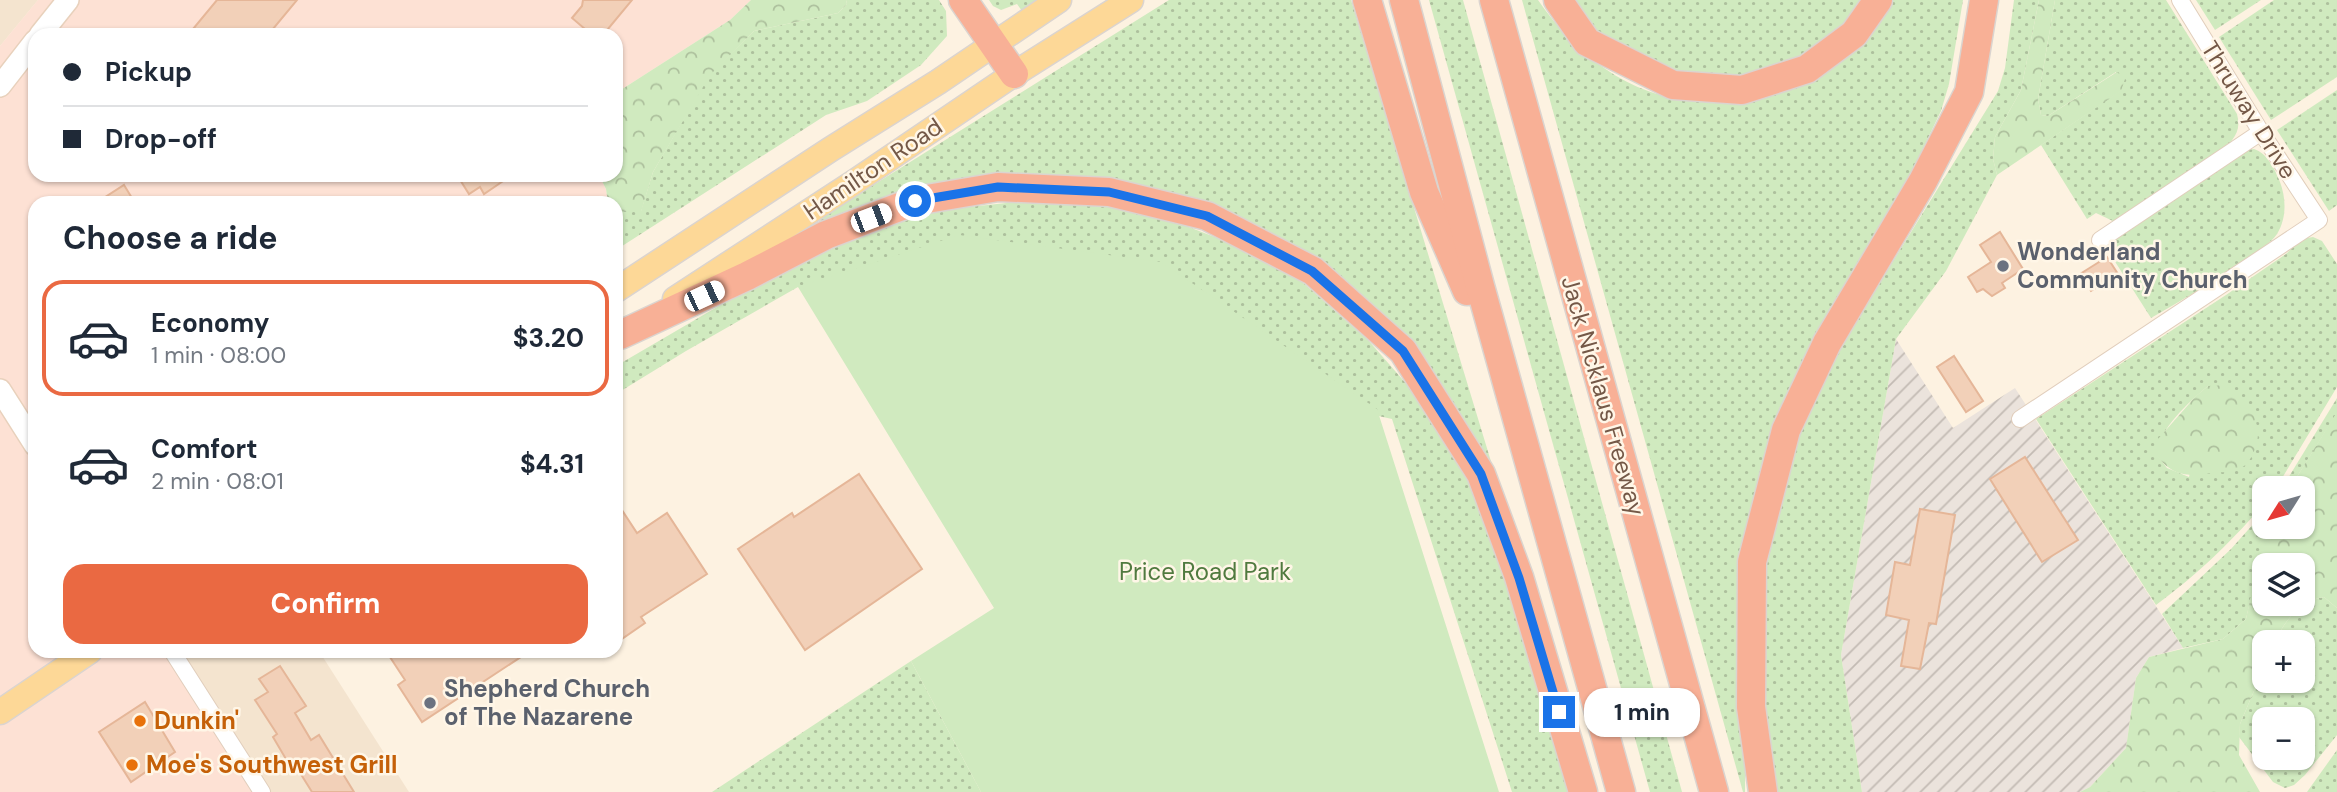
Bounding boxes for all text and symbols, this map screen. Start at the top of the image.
street label: Thruway Drive [2195,35,2304,185]
text: Pickup [105,55,192,89]
street label: Hamilton Road [797,111,948,227]
text: Drop-off [105,122,217,156]
route start [899,185,931,217]
car [848,201,895,235]
text: Choose a ride [63,217,278,259]
place label: Wonderland Community Church [2017,236,2248,295]
marker: Wonderland Community Church [1995,258,2011,274]
street label: Jack Nicklaus Freeway [1554,272,1653,519]
car [681,278,728,314]
text: Economy [151,306,269,340]
icon: car [67,307,130,370]
text: $3.20 [513,321,584,355]
text: 1 min · 08:00 [151,340,286,370]
text: Comfort [151,432,257,466]
icon: car [67,433,130,496]
text: $4.31 [520,447,584,481]
text: 2 min · 08:01 [151,466,284,496]
north arrow [2252,476,2315,539]
map controls [2252,476,2315,770]
button: layers [2252,553,2315,616]
park label: Price Road Park [1119,556,1291,587]
button: Confirm [63,564,588,644]
button: + [2252,630,2315,693]
place label: Shepherd Church of The Nazarene [444,673,650,732]
callout: 1 min [1584,688,1699,736]
marker: Shepherd Church of The Nazarene [422,695,438,711]
route end [1543,696,1575,728]
text: 1 min [1614,697,1670,727]
place label: Dunkin' [154,705,239,736]
button: − [2252,707,2315,770]
marker: Dunkin' [132,713,148,729]
place label: Moe's Southwest Grill [146,749,397,780]
marker: Moe's Southwest Grill [124,757,140,773]

